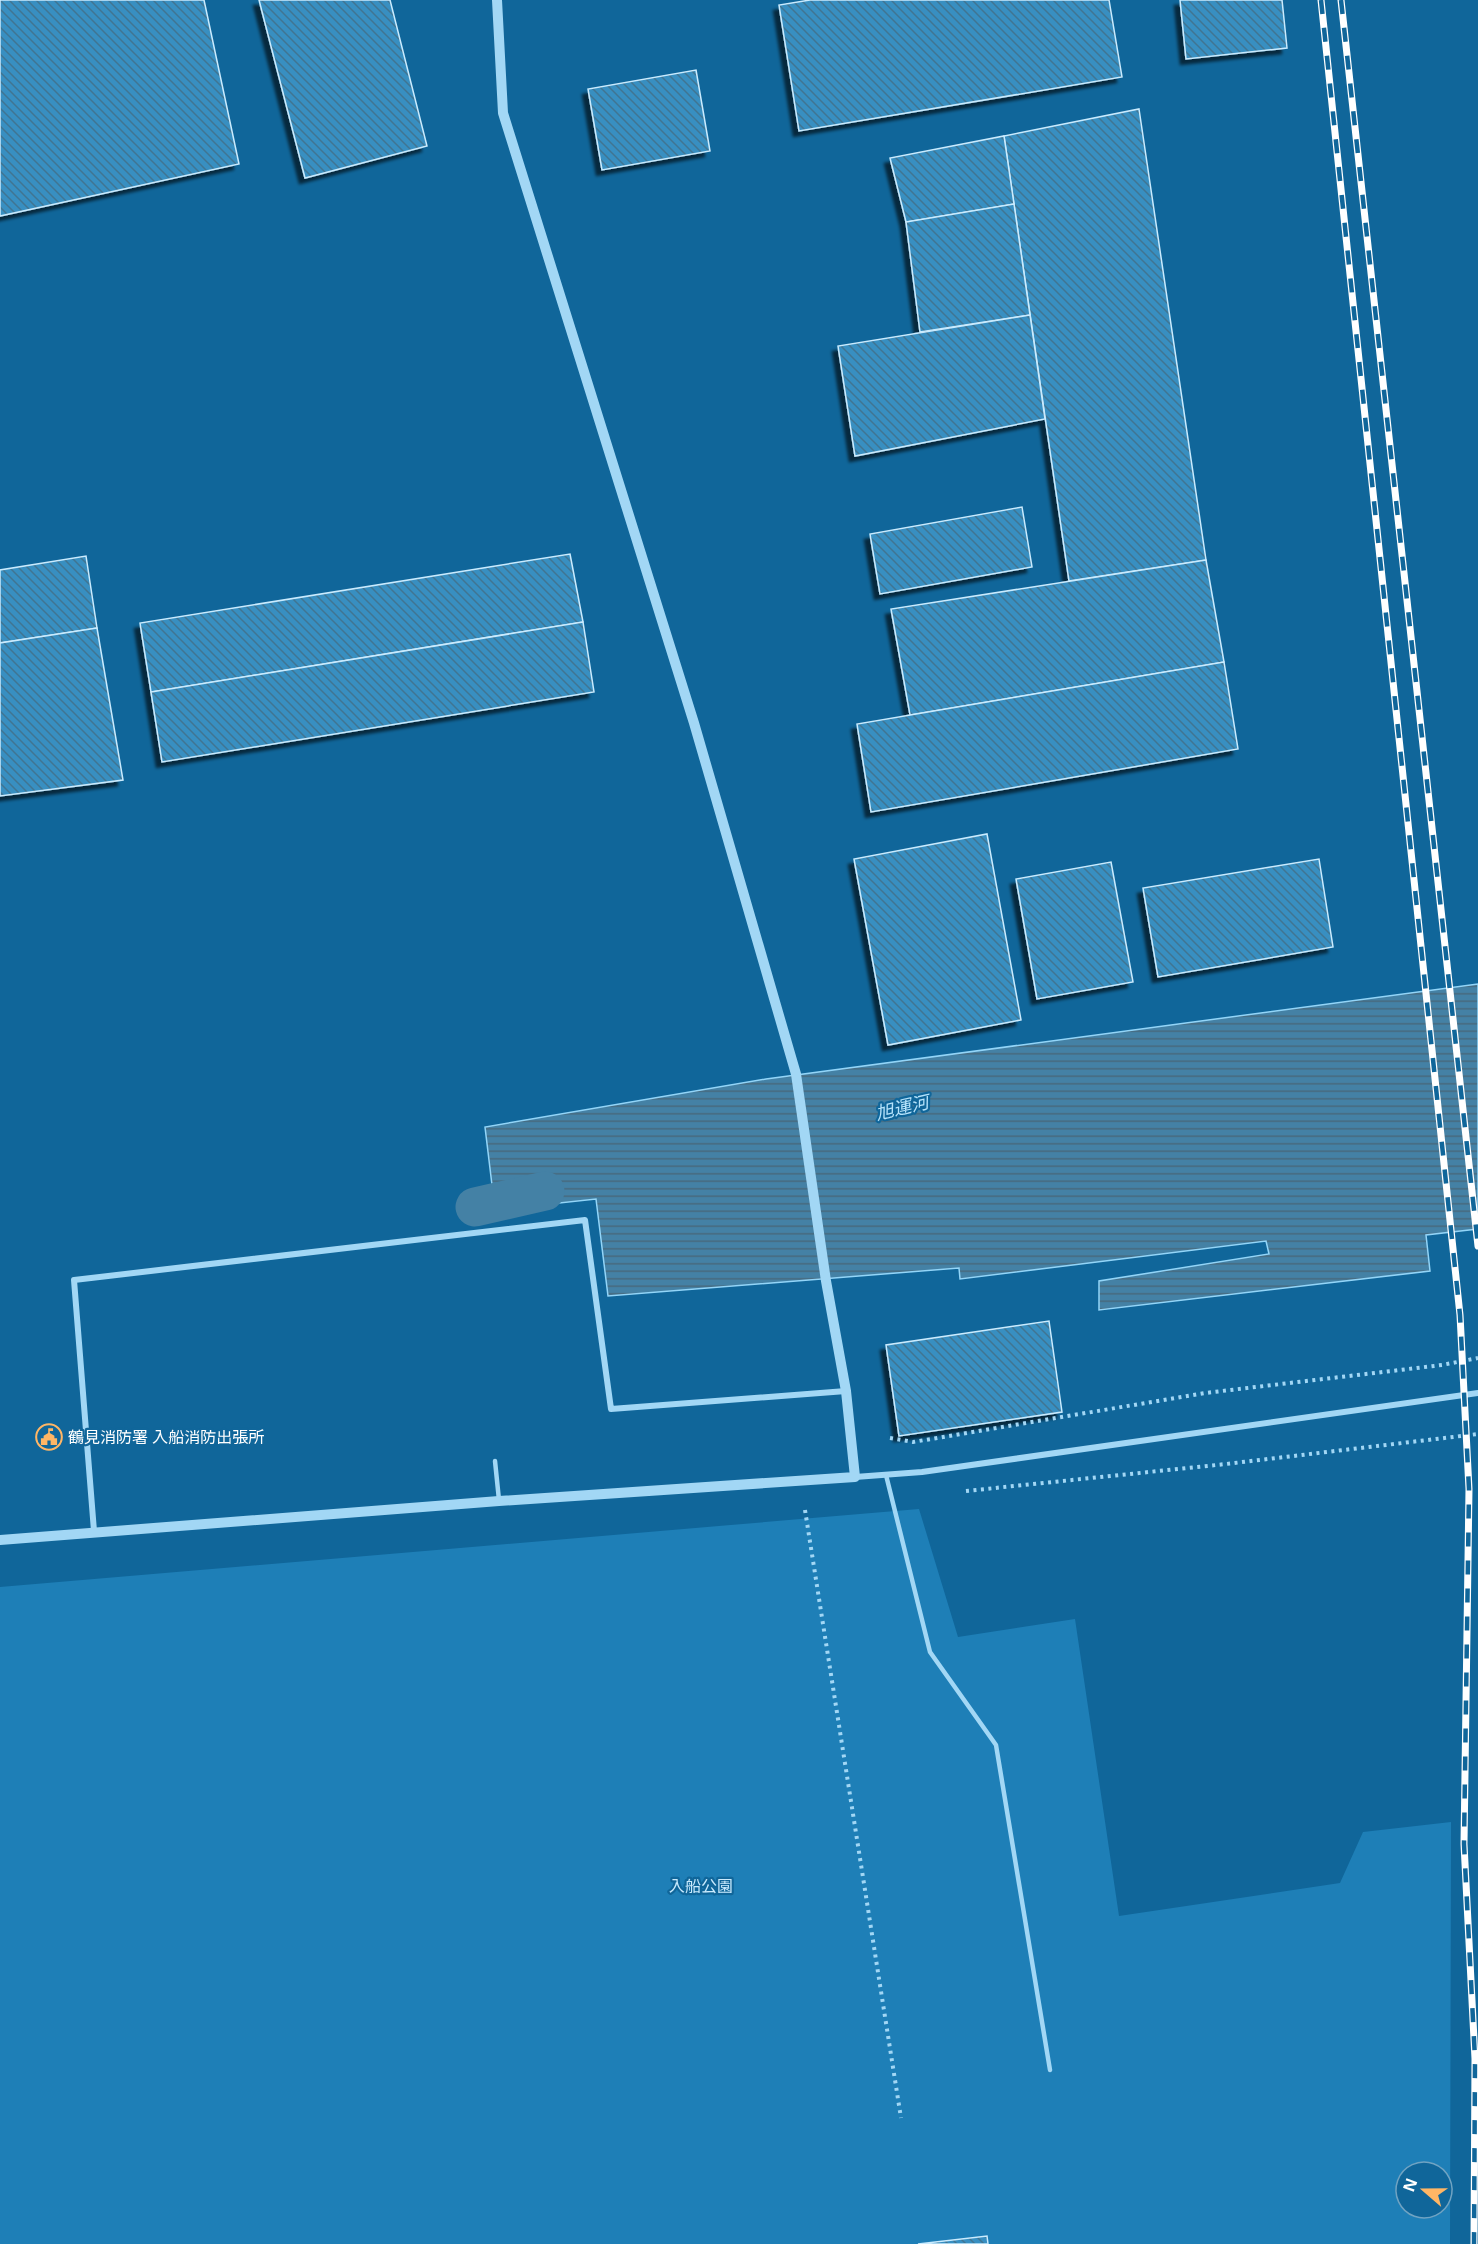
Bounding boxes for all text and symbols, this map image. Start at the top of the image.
water label: 旭運河 [873,1089,934,1125]
public building icon: 鶴見消防署 入船消防出張所 [34,1422,64,1452]
place label: 鶴見消防署 入船消防出張所 [68,1426,264,1448]
park label: 入船公園 [669,1875,733,1897]
north arrow [1394,2160,1454,2220]
text: N [1397,2175,1422,2195]

